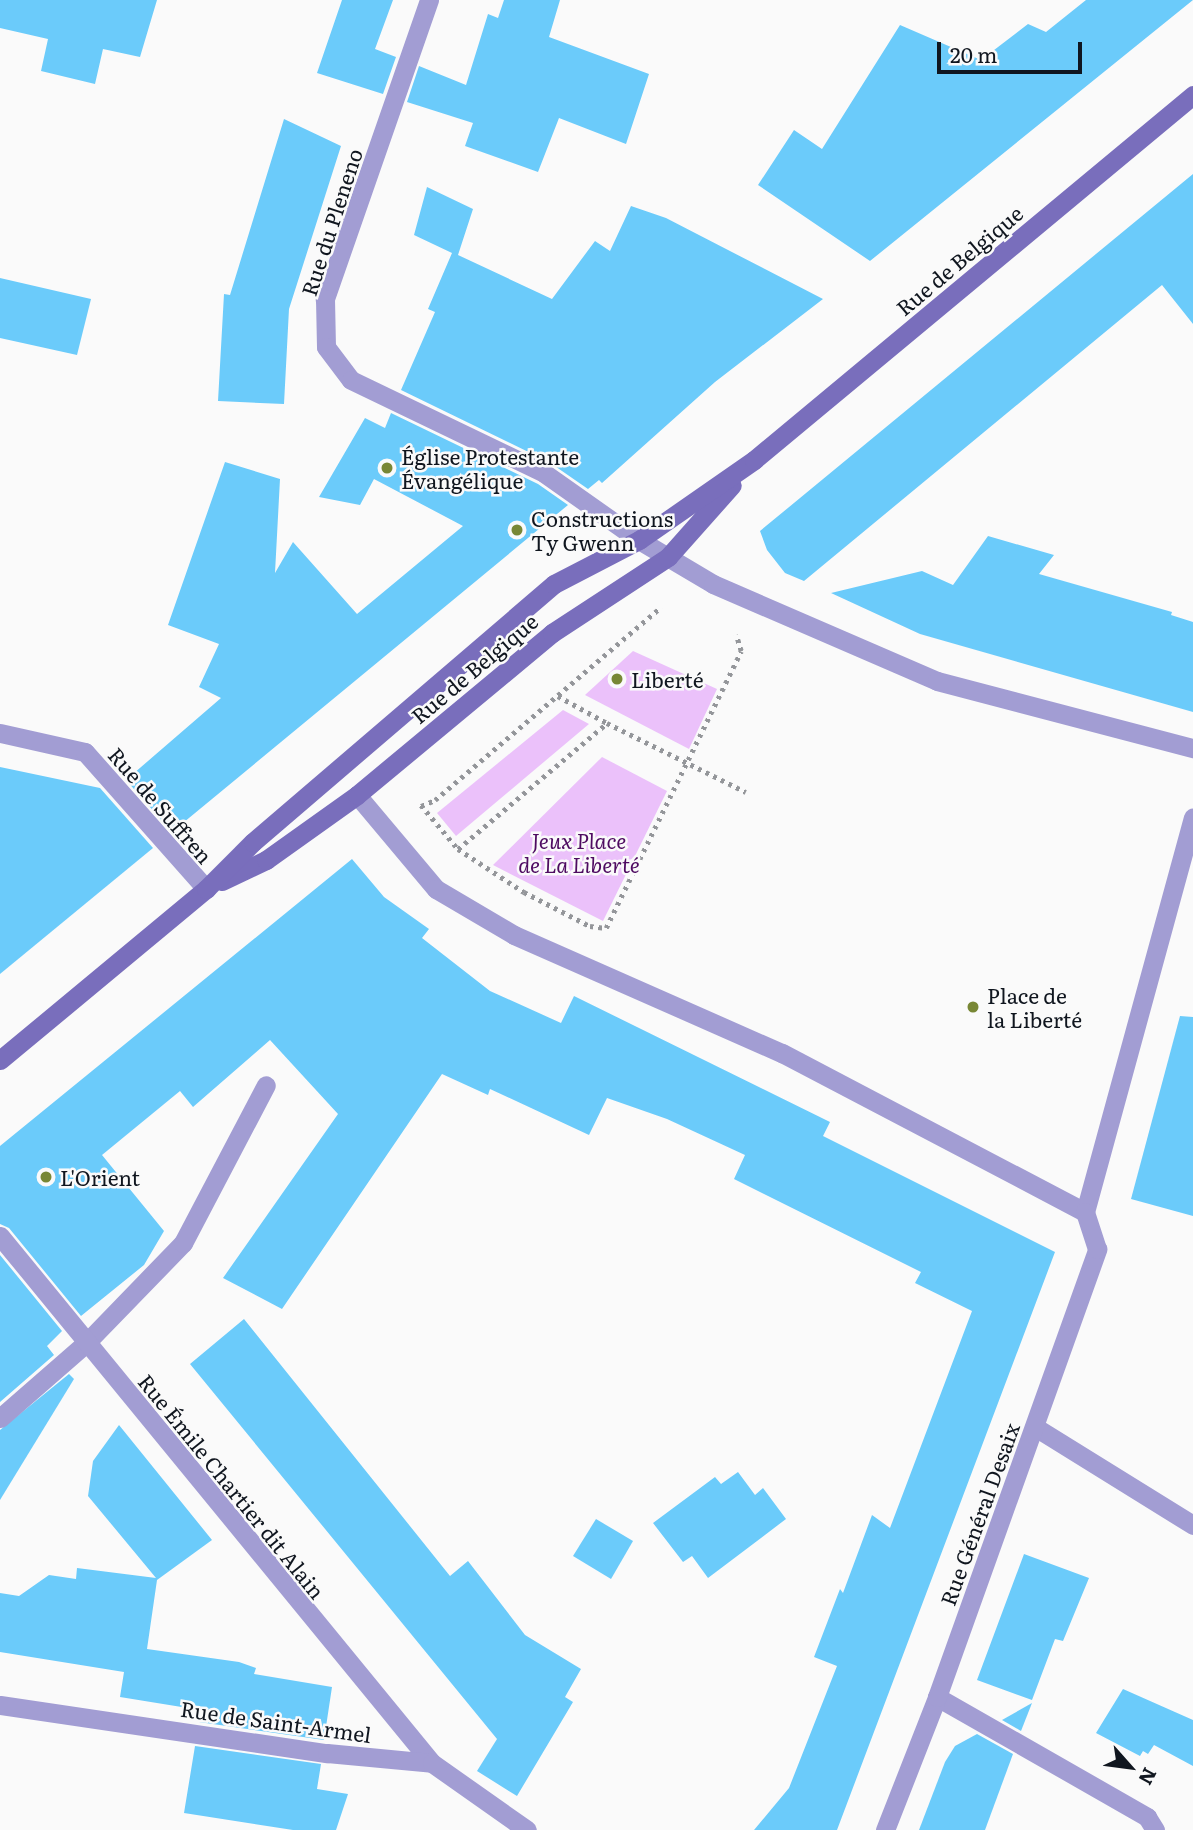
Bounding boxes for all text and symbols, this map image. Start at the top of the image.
scale bar [941,28,1086,72]
text: 20 m [950,38,997,69]
street label: Rue du Pleneno [295,145,367,299]
street label: Rue de Belgique [891,200,1027,320]
place label: Église Protestante Évangélique [401,443,579,493]
marker: Église Protestante Évangélique [379,460,395,476]
place label: Constructions Ty Gwenn [531,505,673,555]
marker: Constructions Ty Gwenn [509,522,525,538]
street label: Rue de Belgique [406,608,542,728]
place label: Liberté [631,666,704,692]
marker: Liberté [609,671,625,687]
street label: Rue de Suffren [104,742,218,868]
park label: Jeux Place de La Liberté [518,827,640,877]
place label: Place de la Liberté [987,982,1082,1032]
marker: Place de la Liberté [965,999,981,1015]
place label: L'Orient [60,1164,140,1190]
marker: L'Orient [38,1169,54,1185]
street label: Rue Émile Chartier dit Alain [134,1369,330,1603]
street label: Rue Général Desaix [934,1419,1024,1609]
street label: Rue de Saint-Armel [179,1695,373,1747]
north arrow [1095,1732,1165,1802]
text: N [1132,1763,1165,1790]

